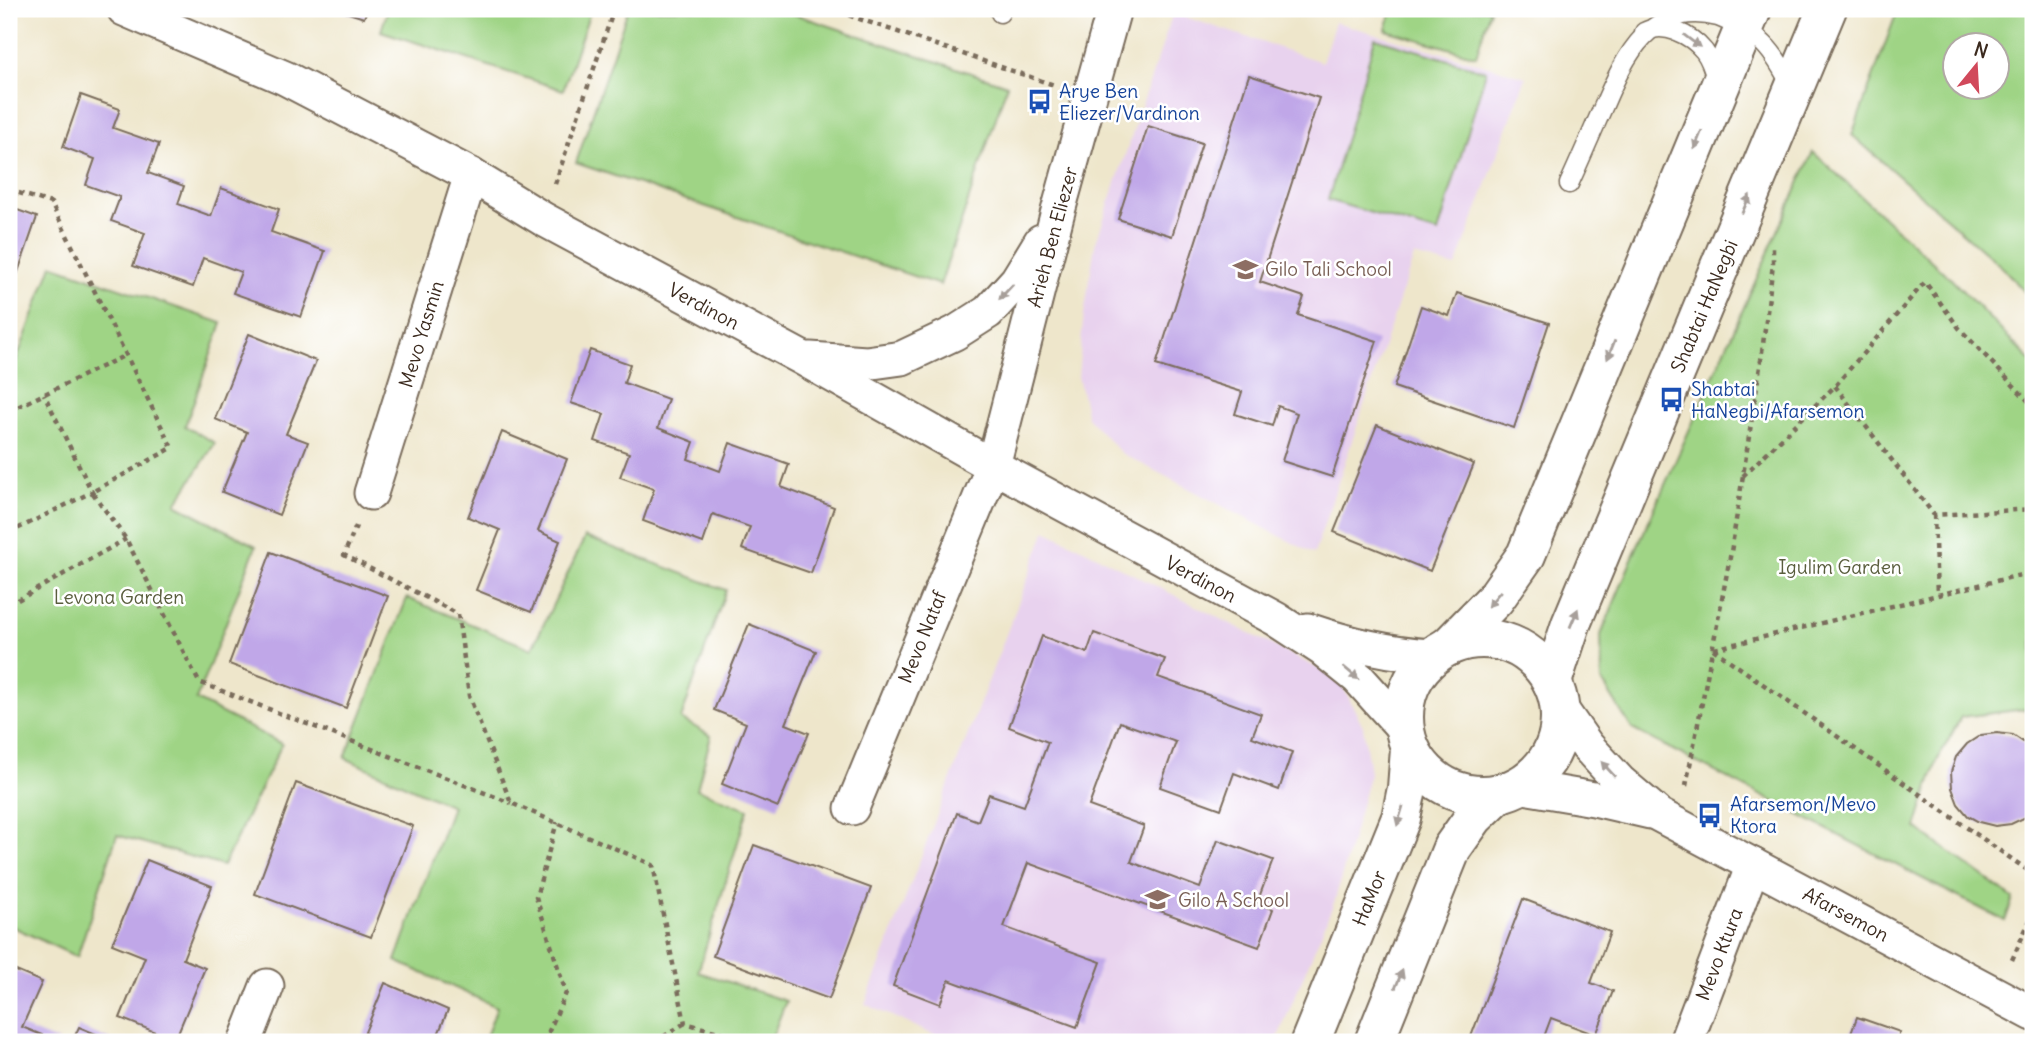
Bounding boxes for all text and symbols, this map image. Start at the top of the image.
north arrow [1940,32,2010,102]
one-way arrow [1683,34,1701,48]
text: N [1971,36,1991,63]
place label: Arye Ben Eliezer/Vardinon [1059,79,1200,125]
bus stop icon: Arye Ben Eliezer/Vardinon [1025,88,1053,116]
one-way arrow [1692,129,1703,150]
street label: Arieh Ben Eliezer [1022,164,1082,310]
one-way arrow [1740,194,1752,214]
street label: Shabtai HaNegbi [1665,236,1743,376]
school or university icon: Gilo Tali School [1231,255,1259,283]
place label: Gilo Tali School [1265,257,1392,281]
street label: Verdinon [664,277,744,335]
street label: Mevo Yasmin [393,278,449,390]
one-way arrow [998,283,1014,300]
one-way arrow [1605,340,1616,361]
place label: Shabtai HaNegbi/Afarsemon [1691,377,1864,423]
bus stop icon: Shabtai HaNegbi/Afarsemon [1657,386,1685,414]
street label: Verdinon [1161,550,1241,608]
park label: Igulim Garden [1778,555,1902,579]
park label: Levona Garden [54,585,184,609]
street label: Mevo Nataf [893,587,952,687]
one-way arrow [1486,590,1502,608]
one-way arrow [1569,607,1580,628]
one-way arrow [1342,666,1360,681]
one-way arrow [1601,761,1616,778]
place label: Afarsemon/Mevo Ktora [1730,792,1876,838]
bus stop icon: Afarsemon/Mevo Ktora [1696,801,1724,829]
one-way arrow [1395,806,1405,827]
street label: HaMor [1347,866,1391,929]
street label: Afarsemon [1799,881,1893,947]
school or university icon: Gilo A School [1144,886,1172,914]
place label: Gilo A School [1178,888,1289,912]
street label: Mevo Ktura [1690,904,1748,1004]
one-way arrow [1394,968,1405,989]

